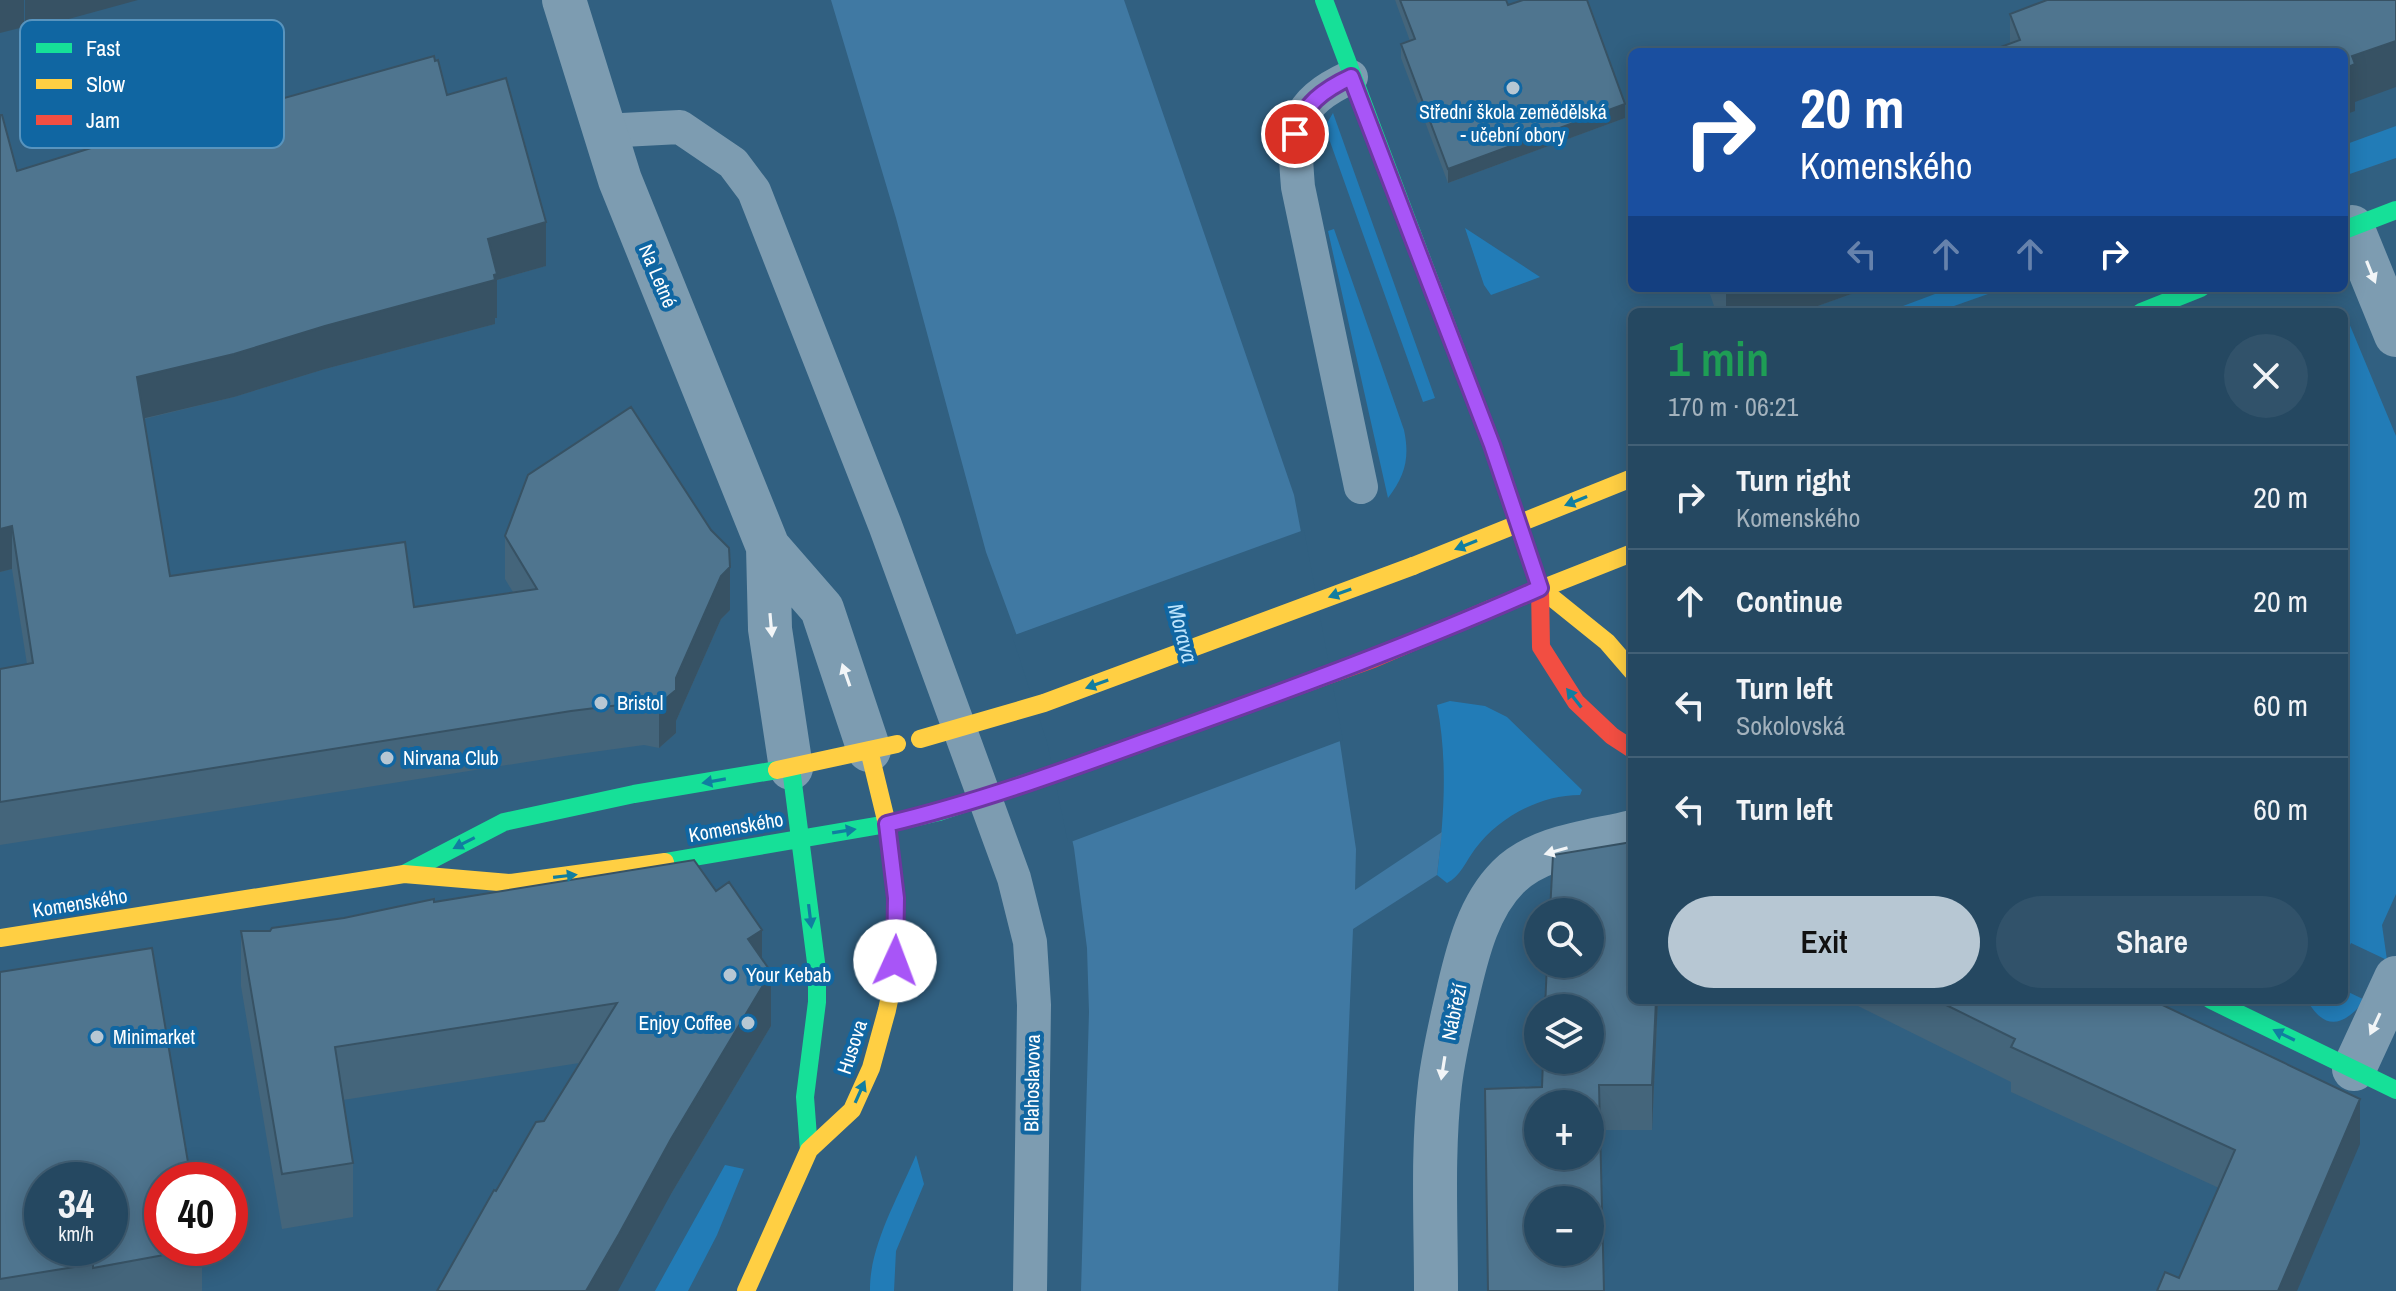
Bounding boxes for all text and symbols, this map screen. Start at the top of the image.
legend [20,20,284,148]
text: Fast [86,33,120,63]
text: Slow [86,69,125,99]
text: 20 m [1800,70,1905,145]
marker: Střední škola zemědělská - učební obory [1504,79,1522,97]
icon: right [1668,80,1772,184]
place label: Střední škola zemědělská - učební obory [1419,98,1607,148]
pin [1261,100,1329,168]
text: Jam [86,105,120,135]
icon: arrive [1273,112,1317,156]
text: Komenského [1800,142,1972,190]
icon: left [1840,232,1884,276]
icon: ahead [1924,232,1968,276]
icon: ahead [2008,232,2052,276]
icon: right [2092,232,2136,276]
street label: Na Letné [633,240,684,312]
one-way arrow [2365,260,2378,284]
text: 1 min [1668,326,1769,391]
button: close [2224,334,2308,418]
text: 170 m · 06:21 [1668,389,1798,424]
text: Turn right [1736,460,1850,500]
icon: right [1668,475,1712,519]
text: 20 m [2253,477,2308,517]
one-way arrow [1563,495,1587,508]
text: Komenského [1736,500,1860,535]
one-way arrow [1454,539,1478,552]
icon: ahead [1668,579,1712,623]
text: Continue [1736,581,1843,621]
text: 20 m [2253,581,2308,621]
one-way arrow [1328,587,1352,600]
water label: Morava [1161,600,1205,666]
one-way arrow [765,613,778,638]
one-way arrow [839,663,852,687]
text: Turn left [1736,668,1833,708]
one-way arrow [1084,678,1108,690]
icon: left [1668,683,1712,727]
text: 60 m [2253,685,2308,725]
one-way arrow [1566,688,1583,708]
place label: Bristol [617,689,663,716]
marker: Bristol [592,694,610,712]
text: Sokolovská [1736,708,1845,743]
place label: Nirvana Club [403,744,499,771]
marker: Nirvana Club [378,749,396,767]
one-way arrow [702,775,727,788]
icon: left [1668,787,1712,831]
text: Turn left [1736,789,1833,829]
text: 60 m [2253,789,2308,829]
street label: Komenského [686,805,785,848]
one-way arrow [831,824,856,837]
one-way arrow [452,836,475,850]
one-way arrow [1544,845,1569,857]
one-way arrow [553,869,578,882]
street label: Komenského [31,882,129,923]
button: Exit [1668,896,1980,988]
button: Share [1996,896,2308,988]
map controls [1524,898,1604,1266]
button: search [1524,898,1604,978]
one-way arrow [804,903,817,928]
position arrow [853,919,937,1003]
place label: Your Kebab [746,961,831,988]
marker: Your Kebab [721,966,739,984]
street label: Nábřeží [1434,981,1473,1043]
button: layers [1524,994,1604,1074]
place label: Enjoy Coffee [638,1009,732,1036]
one-way arrow [2369,1012,2382,1036]
marker: Enjoy Coffee [739,1014,757,1032]
street label: Husova [830,1016,873,1077]
place label: Minimarket [113,1023,195,1050]
marker: Minimarket [88,1028,106,1046]
one-way arrow [2273,1028,2296,1042]
street label: Blahoslavova [1017,1034,1046,1132]
one-way arrow [1436,1056,1448,1081]
one-way arrow [853,1081,866,1104]
button: + [1524,1090,1604,1170]
speed limit sign: 40 [144,1162,248,1266]
text: 34 [58,1177,94,1230]
button: − [1524,1186,1604,1266]
text: km/h [58,1220,94,1247]

